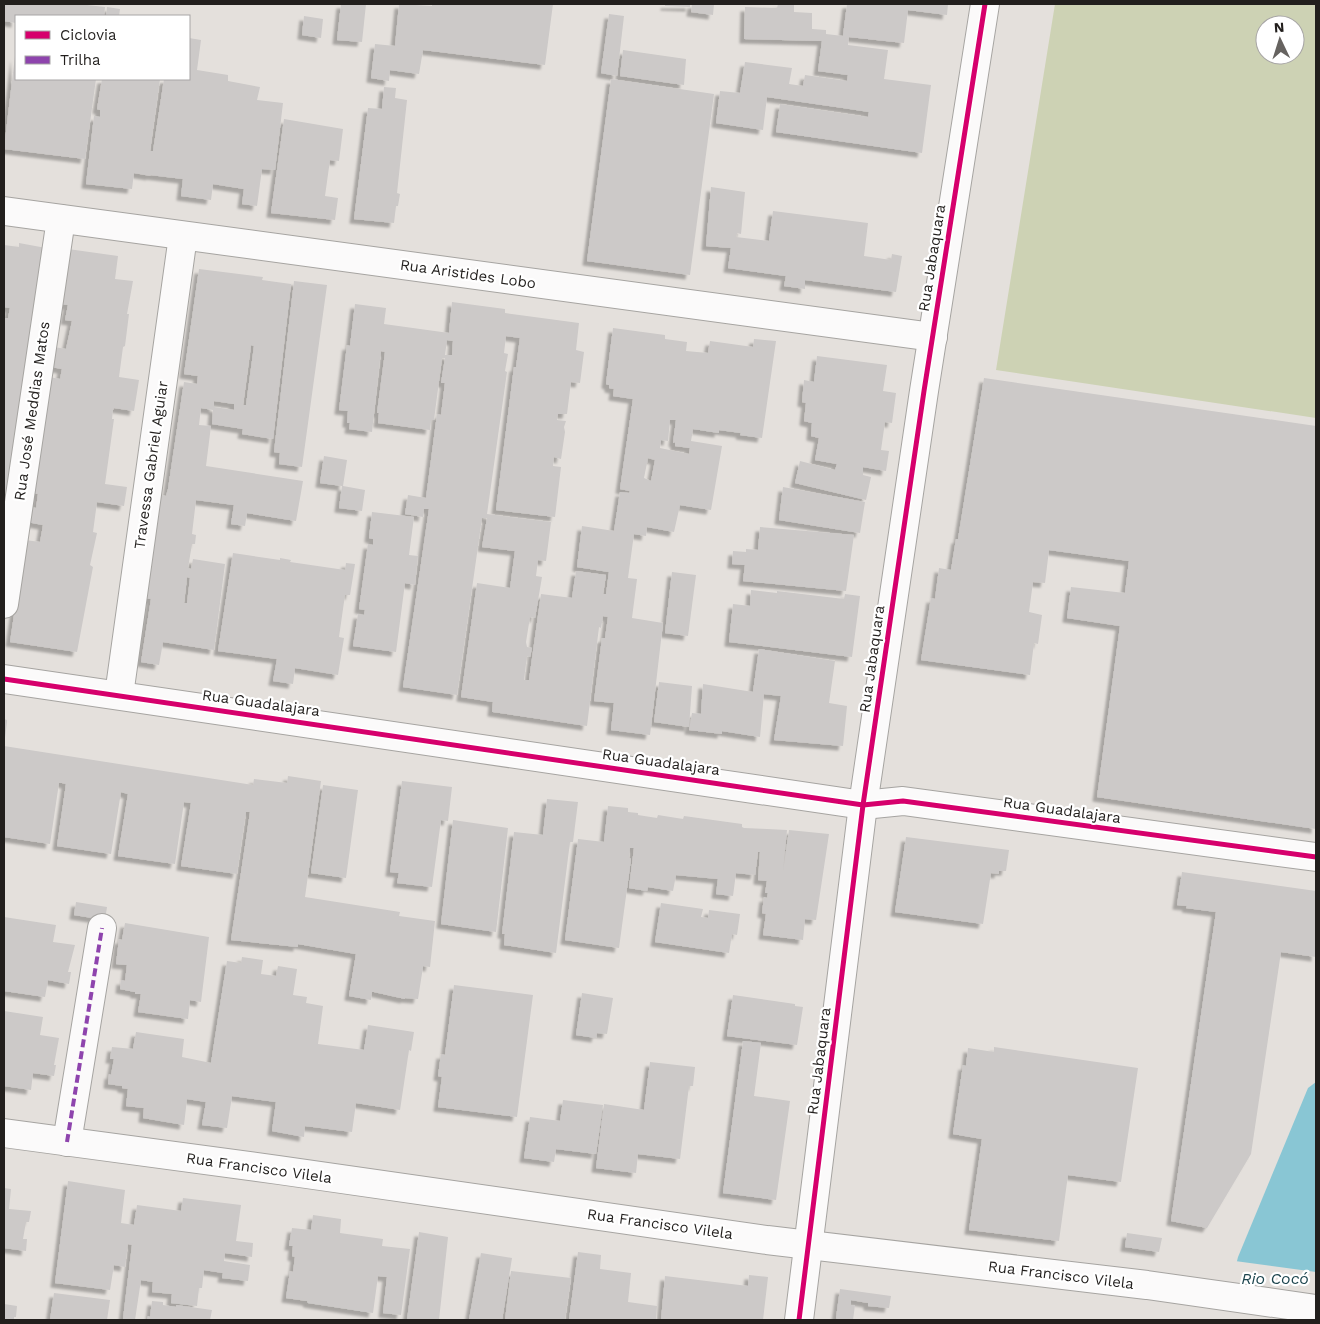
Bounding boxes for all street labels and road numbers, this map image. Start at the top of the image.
street label: Rua Jabaquara [915,203,949,313]
street label: Rua Aristides Lobo [399,256,537,292]
street label: Rua José Meddias Matos [11,320,54,502]
street label: Travessa Gabriel Aguiar [130,380,172,550]
street label: Rua Jabaquara [856,604,889,714]
street label: Rua Guadalajara [201,686,322,720]
street label: Rua Guadalajara [601,745,722,779]
street label: Rua Guadalajara [1002,793,1123,827]
street label: Rua Jabaquara [803,1006,835,1116]
street label: Rua Francisco Vilela [185,1149,333,1187]
street label: Rua Francisco Vilela [586,1205,734,1243]
street label: Rua Francisco Vilela [987,1257,1135,1293]

